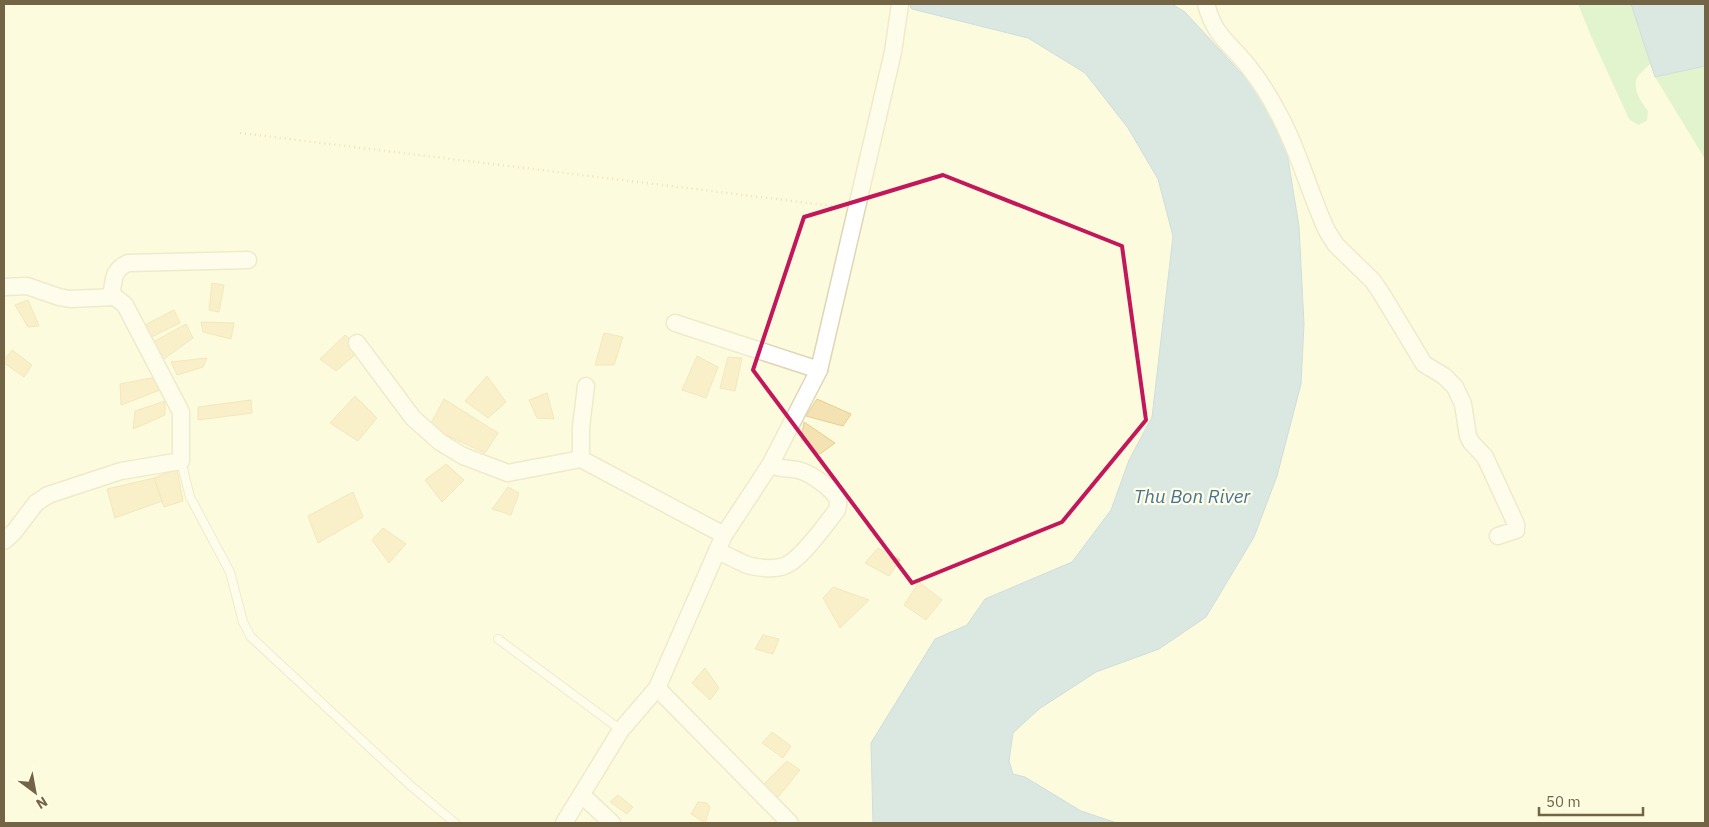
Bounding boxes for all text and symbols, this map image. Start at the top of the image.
water label: Thu Bon River [1134,484,1251,508]
north arrow [10,767,60,817]
scale bar [1539,784,1643,816]
text: 50 m [1546,792,1581,811]
text: N [33,793,51,813]

